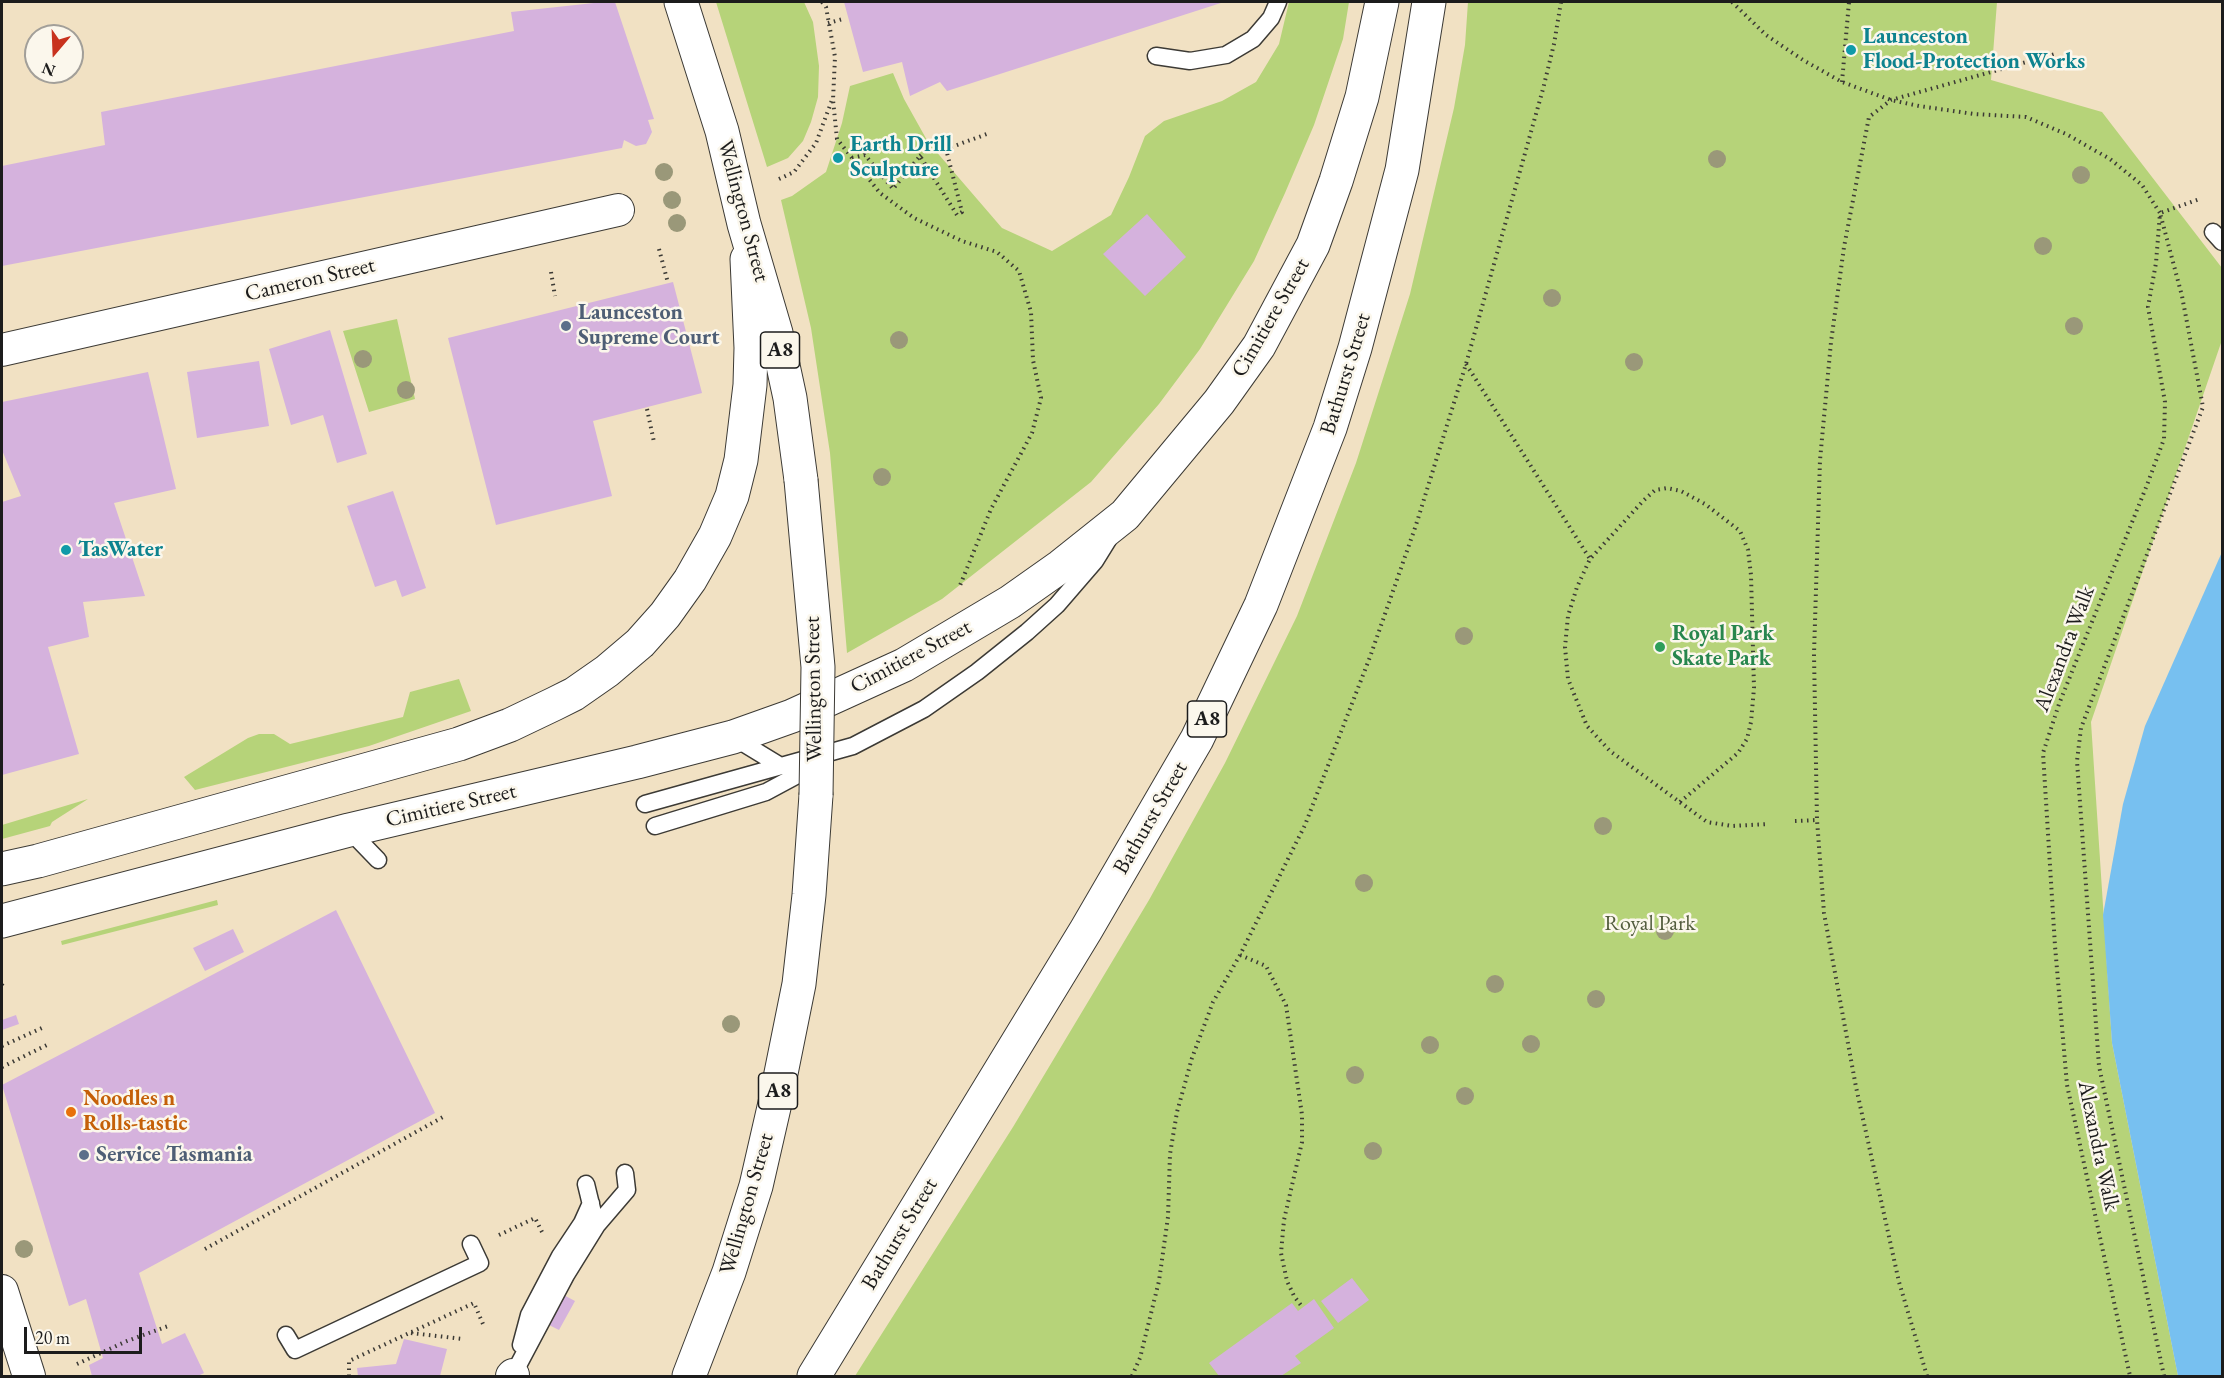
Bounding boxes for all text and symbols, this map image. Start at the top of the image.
north arrow [24,24,84,84]
place label: Launceston Flood-Protection Works [1863,24,2085,76]
marker: Launceston Flood-Protection Works [1844,43,1858,57]
text: N [39,58,58,82]
place label: Earth Drill Sculpture [850,132,952,184]
street label: Wellington Street [711,137,775,285]
marker: Earth Drill Sculpture [831,151,845,165]
street label: Cameron Street [242,252,378,308]
street label: Cimitiere Street [1226,254,1316,382]
place label: Launceston Supreme Court [578,300,719,352]
street label: Bathurst Street [1315,310,1377,438]
marker: Launceston Supreme Court [559,319,573,333]
road number: A8 [760,332,800,368]
place label: TasWater [78,537,163,563]
marker: TasWater [59,543,73,557]
street label: Alexandra Walk [2029,583,2101,715]
street label: Cimitiere Street [846,614,976,700]
street label: Wellington Street [800,616,828,762]
place label: Royal Park Skate Park [1672,621,1774,672]
marker: Royal Park Skate Park [1653,640,1667,654]
road number: A8 [1188,701,1226,737]
street label: Bathurst Street [1108,757,1194,879]
street label: Cimitiere Street [383,778,519,834]
park label: Royal Park [1604,911,1696,937]
road number: A8 [758,1073,798,1109]
street label: Alexandra Walk [2071,1079,2125,1213]
place label: Noodles n Rolls-tastic [83,1086,187,1138]
marker: Noodles n Rolls-tastic [64,1105,78,1119]
street label: Wellington Street [714,1130,780,1278]
place label: Service Tasmania [96,1142,252,1168]
marker: Service Tasmania [77,1148,91,1162]
street label: Bathurst Street [856,1173,944,1295]
scale bar [27,1315,146,1353]
text: 20 m [35,1326,70,1349]

